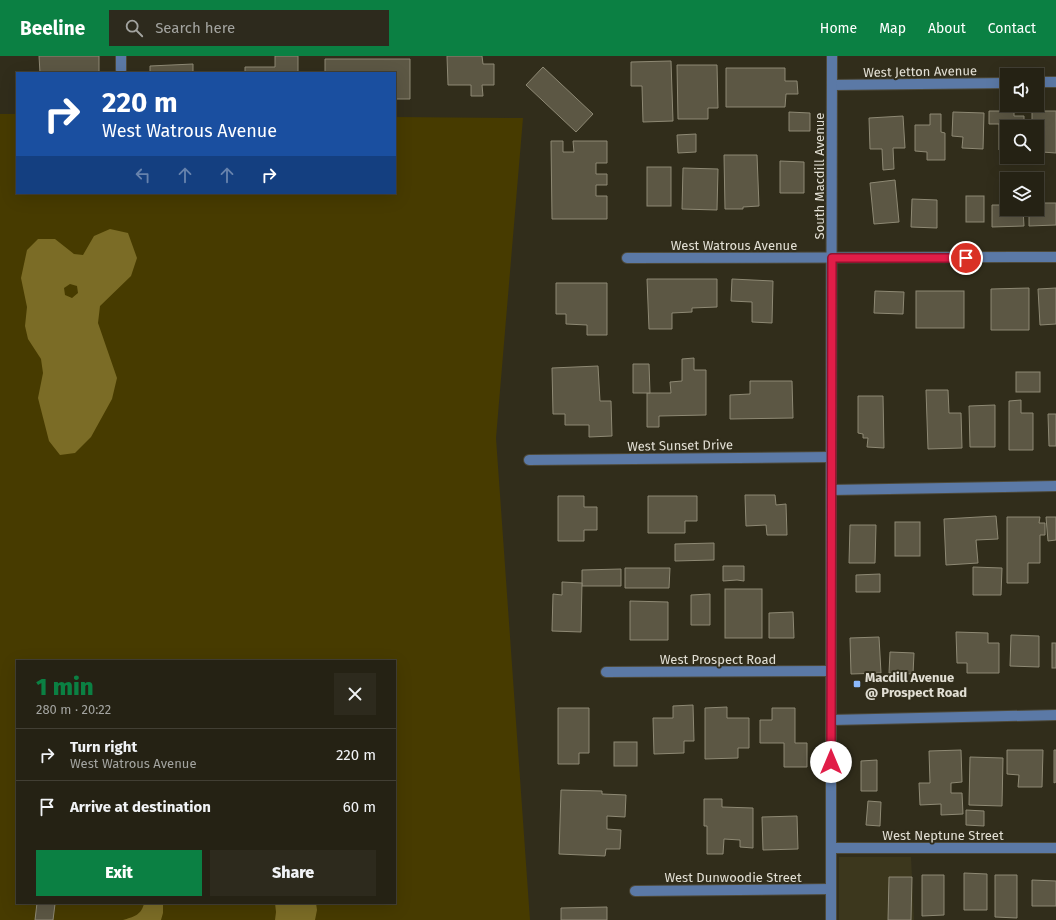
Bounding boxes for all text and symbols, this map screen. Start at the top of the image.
search box [109,10,389,46]
text: Beeline [20,17,85,40]
icon: search [123,17,145,39]
text: Search here [155,19,235,37]
text: Home [820,20,857,37]
text: Map [879,20,906,37]
text: About [928,20,966,37]
text: Contact [988,20,1036,37]
street label: West Jetton Avenue [863,63,977,80]
map controls [1000,68,1044,216]
button: sound [1000,68,1044,112]
text: 220 m [102,86,178,119]
icon: right [36,88,88,140]
street label: South Macdill Avenue [812,113,827,239]
text: West Watrous Avenue [102,120,277,142]
button: search [1000,120,1044,164]
icon: left [132,164,154,186]
icon: ahead [174,164,196,186]
icon: ahead [216,164,238,186]
icon: right [258,164,280,186]
button: layers [1000,172,1044,216]
street label: West Watrous Avenue [671,238,797,253]
pin [949,241,983,275]
icon: arrive [955,247,977,269]
street label: West Sunset Drive [627,437,733,454]
street label: West Prospect Road [660,652,776,667]
place label: Macdill Avenue @ Prospect Road [865,670,967,700]
text: 1 min [36,673,94,701]
button: close [334,673,376,715]
marker: Macdill Avenue @ Prospect Road [852,679,862,689]
text: 280 m · 20:22 [36,702,111,717]
text: Turn right [70,738,137,756]
position arrow [810,741,852,783]
icon: right [36,744,58,766]
text: 220 m [336,746,376,764]
text: West Watrous Avenue [70,756,196,771]
icon: arrive [36,796,58,818]
text: Arrive at destination [70,798,211,816]
text: 60 m [343,798,376,816]
street label: West Neptune Street [882,828,1004,843]
button: Exit [36,850,202,896]
button: Share [210,850,376,896]
street label: West Dunwoodie Street [664,870,802,885]

